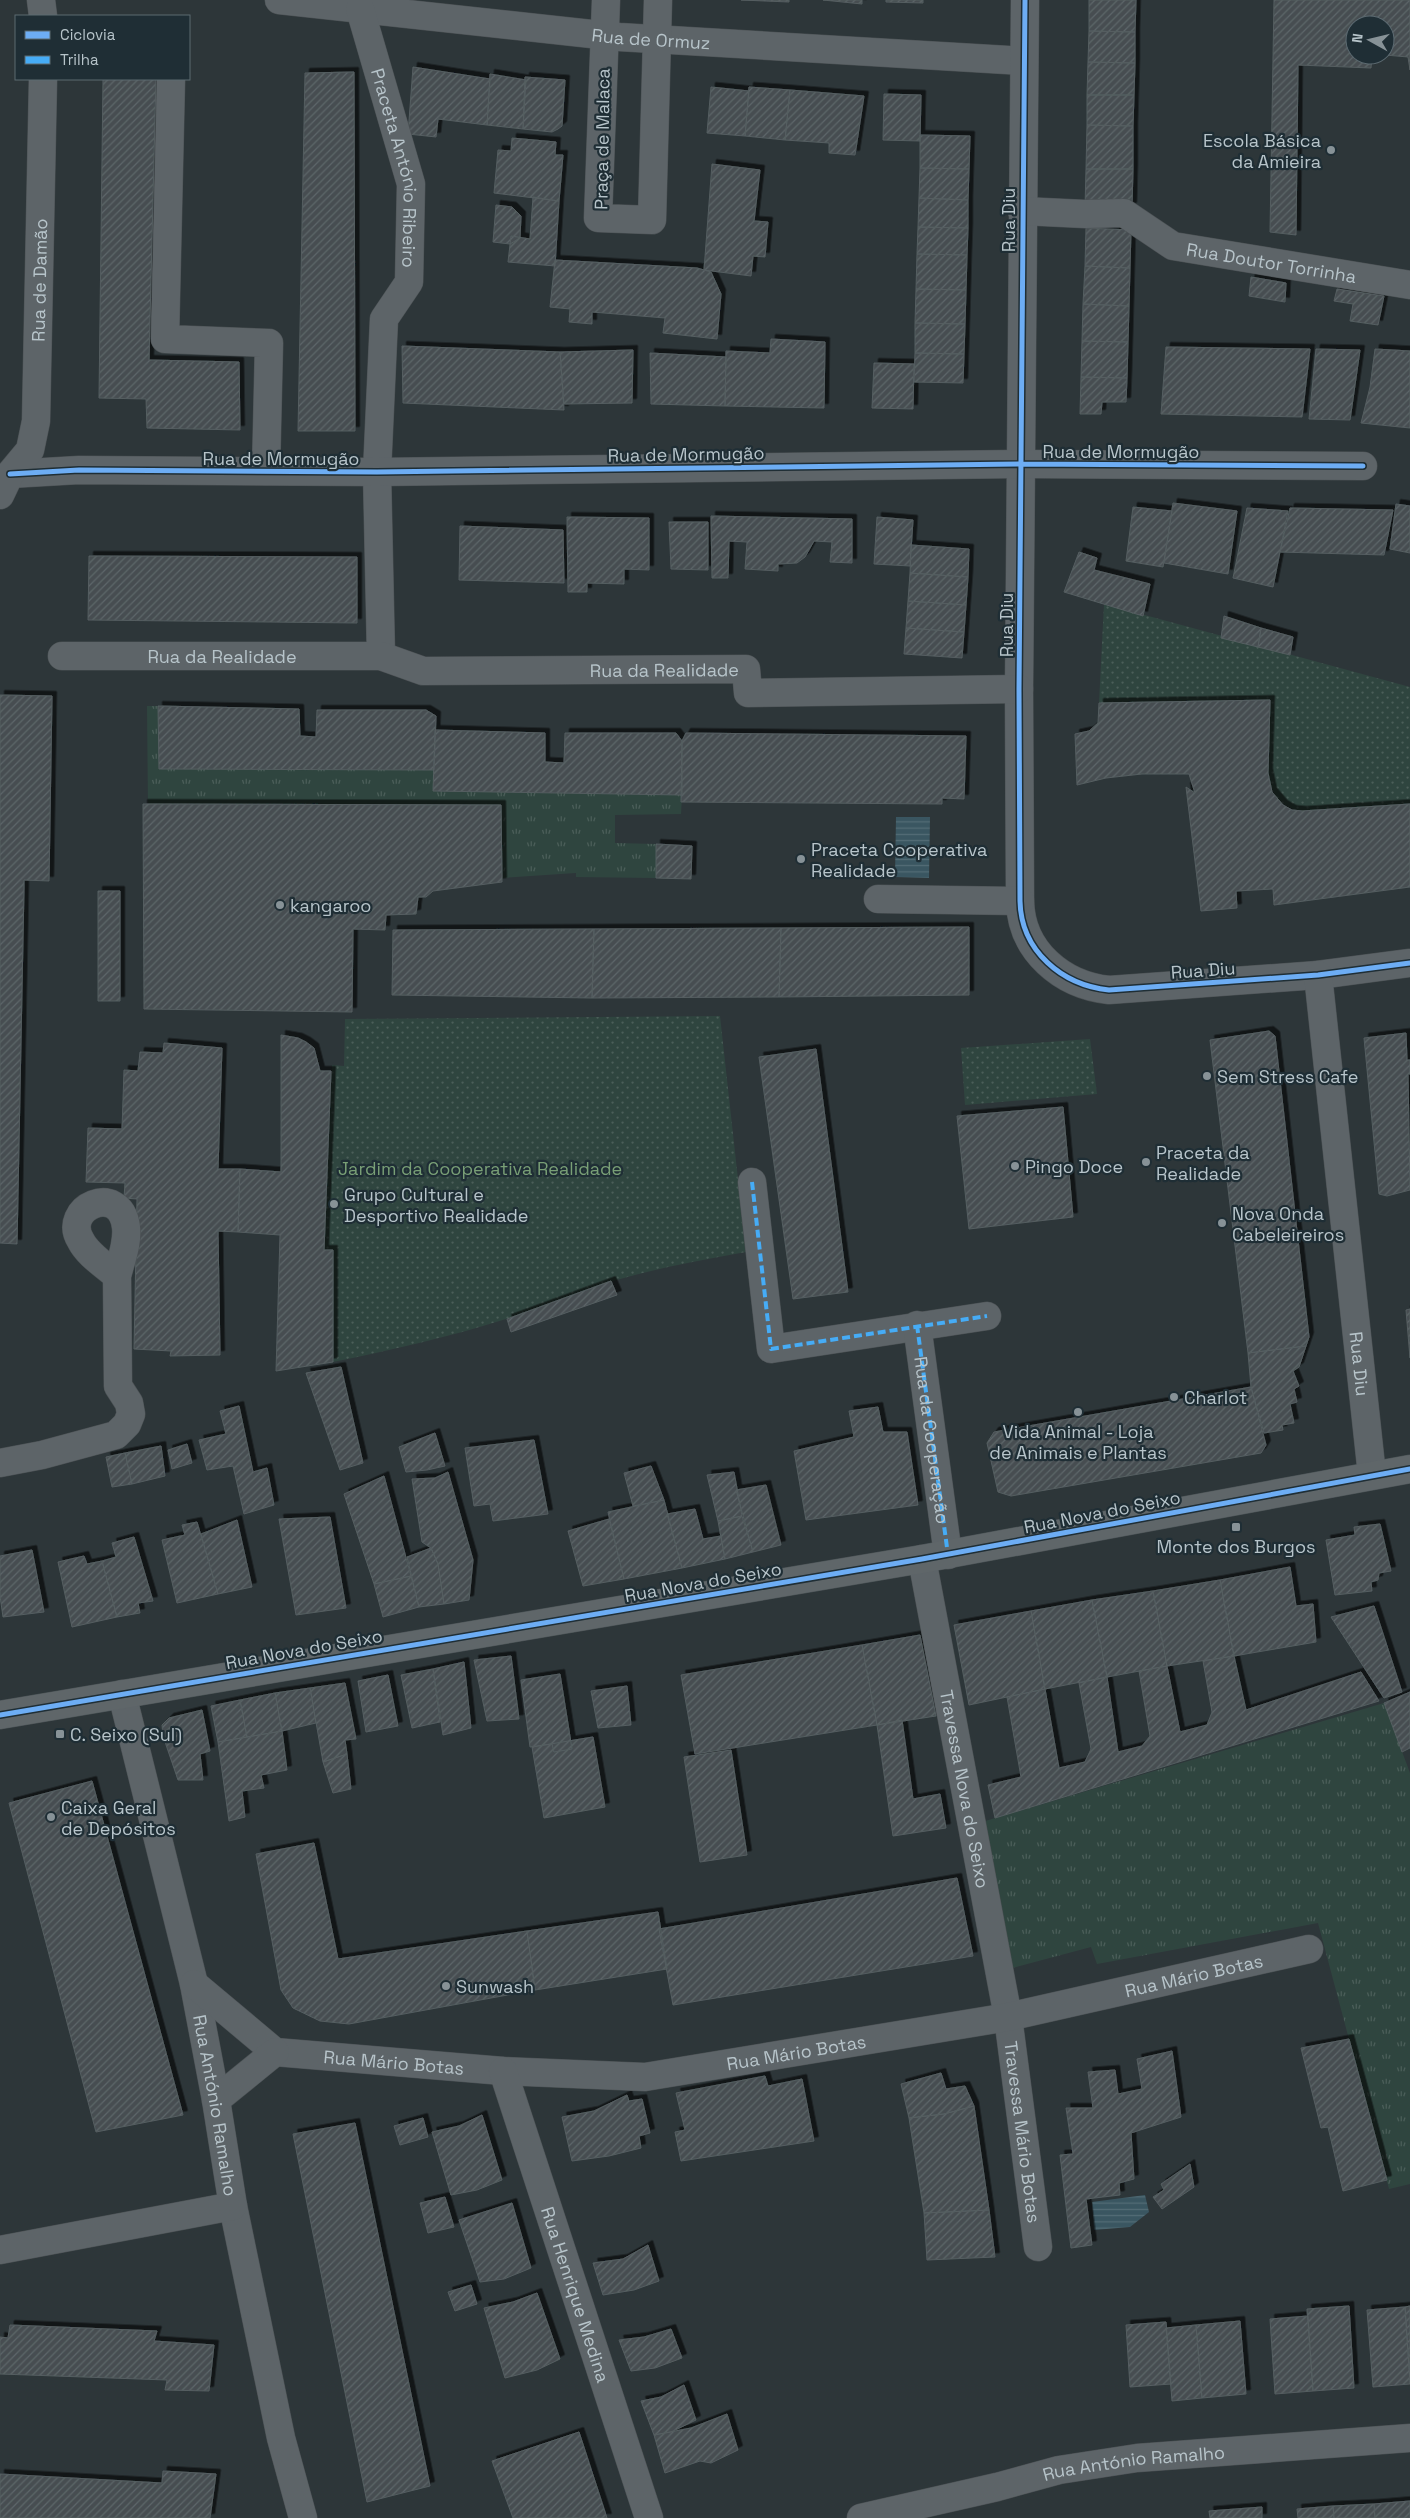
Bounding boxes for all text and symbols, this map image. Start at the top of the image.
legend [15,15,190,80]
north arrow [1345,15,1395,65]
street label: Rua de Ormuz [590,23,711,54]
text: Ciclovia [60,25,116,44]
text: N [1348,32,1367,44]
text: Trilha [60,50,99,69]
street label: Praceta António Ribeiro [366,65,423,268]
street label: Praça de Malaca [589,68,615,210]
place label: Escola Básica da Amieira [1203,129,1321,173]
marker: Escola Básica da Amieira [1325,144,1337,156]
street label: Rua Diu [997,188,1020,252]
street label: Rua de Damão [26,218,52,342]
street label: Rua Doutor Torrinha [1185,237,1358,288]
street label: Rua de Mormugão [1043,440,1199,463]
street label: Rua de Mormugão [607,441,765,467]
street label: Rua de Mormugão [203,447,359,470]
street label: Rua Diu [995,593,1018,657]
street label: Rua da Realidade [147,645,297,668]
street label: Rua da Realidade [590,658,739,681]
place label: Praceta Cooperativa Realidade [811,838,987,882]
marker: Praceta Cooperativa Realidade [795,853,807,865]
place label: kangaroo [290,894,371,917]
marker: kangaroo [274,899,286,911]
street label: Rua Diu [1170,956,1236,984]
place label: Sem Stress Cafe [1217,1065,1358,1088]
marker: Sem Stress Cafe [1201,1070,1213,1082]
place label: Praceta da Realidade [1156,1141,1250,1185]
place label: Pingo Doce [1025,1155,1123,1178]
marker: Praceta da Realidade [1140,1156,1152,1168]
park label: Jardim da Cooperativa Realidade [338,1157,622,1180]
marker: Pingo Doce [1009,1160,1021,1172]
place label: Grupo Cultural e Desportivo Realidade [344,1183,528,1227]
marker: Grupo Cultural e Desportivo Realidade [328,1198,340,1210]
place label: Nova Onda Cabeleireiros [1232,1202,1344,1246]
marker: Nova Onda Cabeleireiros [1216,1217,1228,1229]
street label: Rua Diu [1345,1330,1375,1397]
street label: Rua da Cooperação [910,1355,955,1525]
place label: Charlot [1184,1386,1247,1409]
marker: Charlot [1168,1391,1180,1403]
marker: Vida Animal - Loja de Animais e Plantas [1072,1406,1084,1418]
place label: Vida Animal - Loja de Animais e Plantas [989,1420,1167,1464]
street label: Rua Nova do Seixo [1022,1486,1182,1538]
marker: Monte dos Burgos [1230,1521,1242,1533]
place label: Monte dos Burgos [1156,1535,1316,1558]
street label: Rua Nova do Seixo [623,1557,783,1607]
street label: Rua Nova do Seixo [224,1624,384,1674]
street label: Travessa Nova do Seixo [935,1688,995,1890]
place label: C. Seixo (Sul) [70,1723,182,1746]
marker: C. Seixo (Sul) [54,1728,66,1740]
place label: Caixa Geral de Depósitos [61,1796,176,1840]
marker: Caixa Geral de Depósitos [45,1811,57,1823]
street label: Rua Mário Botas [1122,1948,1265,2002]
place label: Sunwash [456,1975,534,1998]
marker: Sunwash [440,1980,452,1992]
street label: Rua António Ramalho [189,2013,243,2198]
street label: Rua Mário Botas [725,2029,868,2075]
street label: Travessa Mário Botas [1000,2040,1046,2224]
street label: Rua Mário Botas [323,2045,465,2079]
street label: Rua Henrique Medina [537,2204,615,2385]
street label: Rua António Ramalho [1040,2440,1226,2485]

